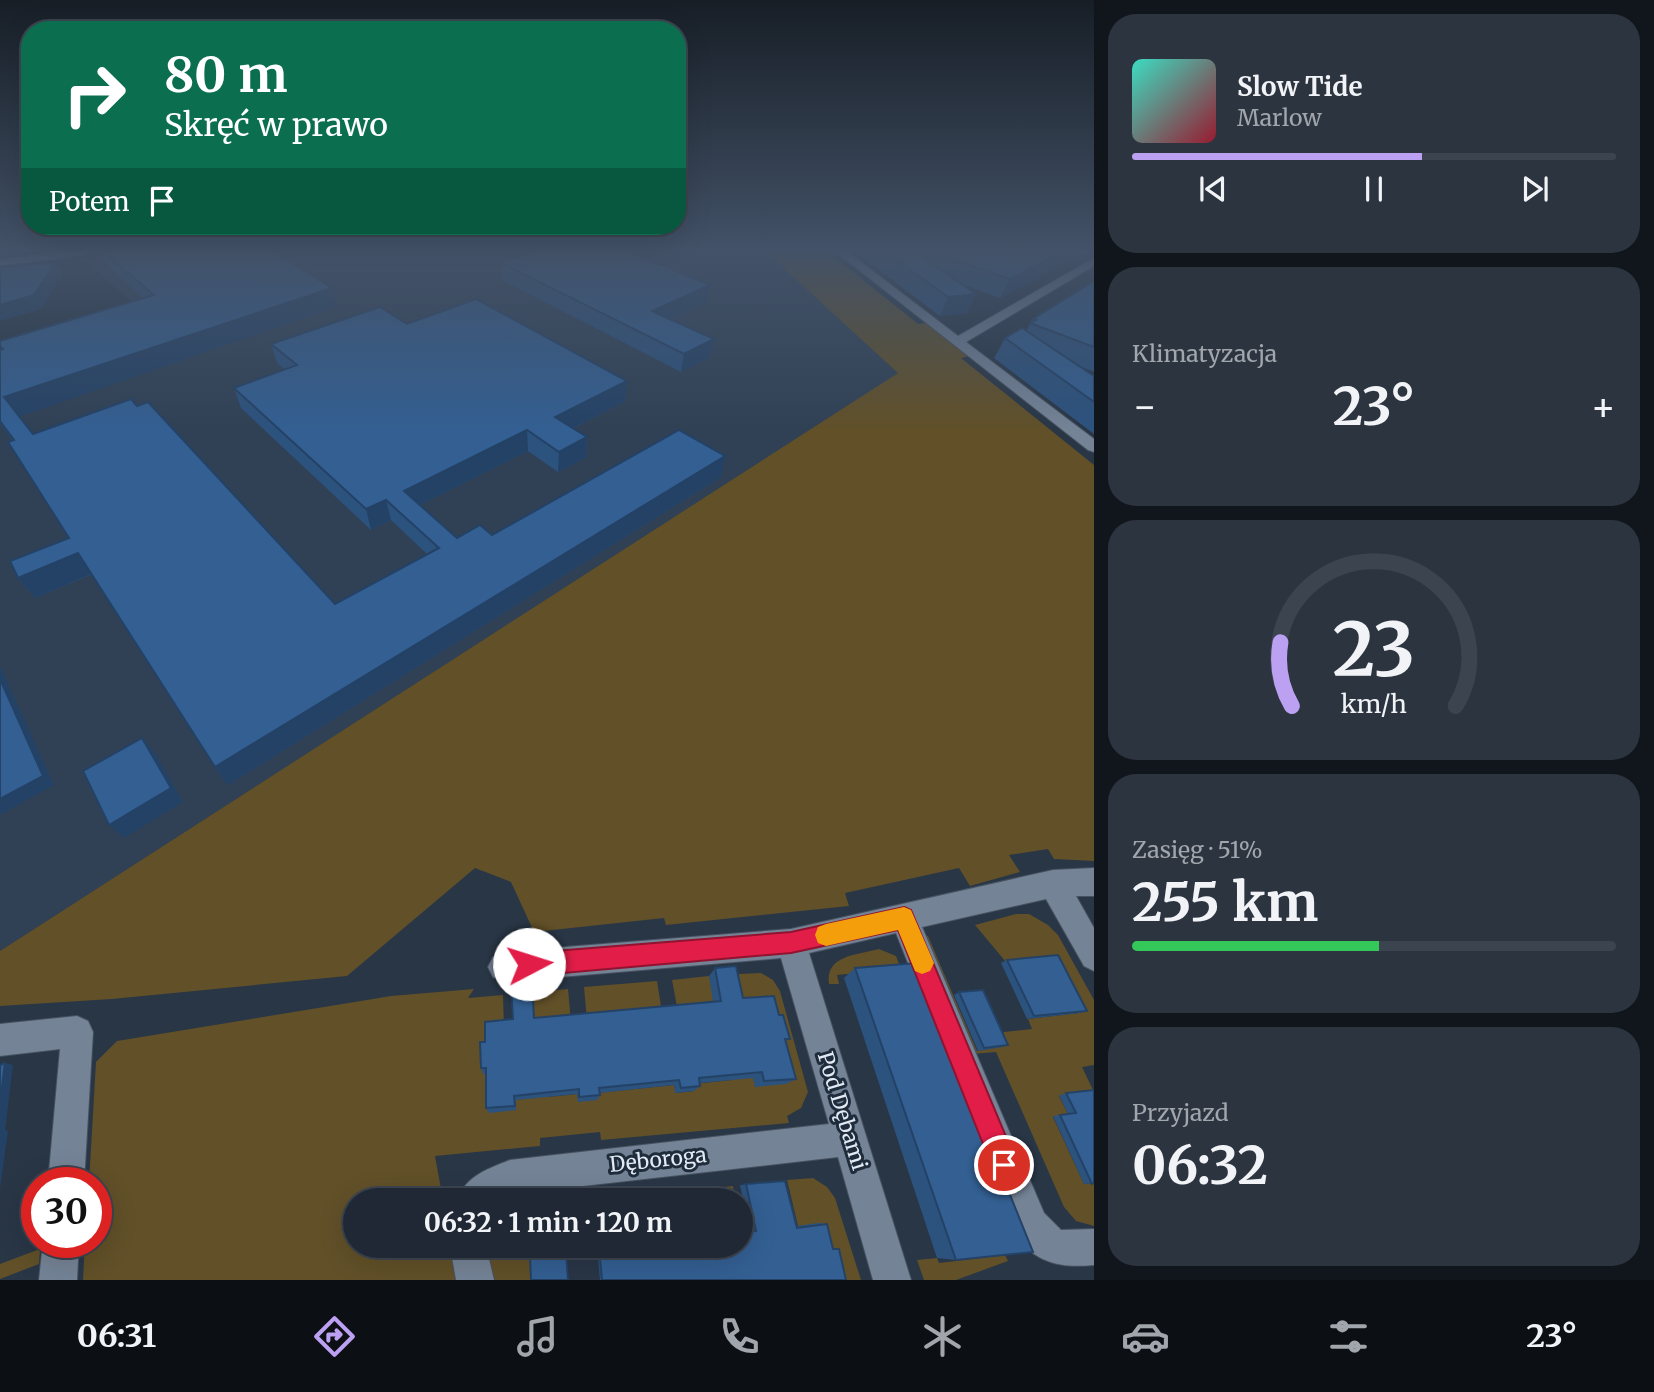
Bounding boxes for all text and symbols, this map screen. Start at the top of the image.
text: 80 m [164,44,287,105]
icon: right [49,49,140,140]
text: Slow Tide [1237,70,1363,103]
text: Marlow [1237,103,1322,132]
text: Skręć w prawo [164,105,388,145]
icon: previous [1194,170,1232,208]
icon: pause [1355,170,1393,208]
icon: next [1516,170,1554,208]
icon: arrive [143,182,181,220]
text: Potem [49,185,129,218]
text: Klimatyzacja [1132,339,1277,368]
text: 23° [1333,374,1415,439]
text: − [1132,383,1157,430]
text: + [1591,383,1616,430]
text: 23 [1333,604,1415,696]
text: km/h [1341,688,1407,720]
text: Zasięg · 51% [1132,835,1262,864]
text: 255 km [1132,870,1318,935]
position arrow [492,927,566,1001]
street label: Pod Dębami [812,1048,873,1173]
text: Przyjazd [1132,1098,1229,1127]
text: 06:32 [1132,1133,1268,1198]
pin [974,1135,1034,1195]
street label: Dęboroga [608,1141,708,1178]
icon: arrive [985,1146,1023,1184]
speed limit sign: 30 [21,1167,112,1258]
text: 06:32 · 1 min · 120 m [424,1206,672,1239]
icon: directions [310,1312,359,1361]
icon: music [513,1312,562,1361]
icon: phone [715,1312,764,1361]
icon: climate [918,1312,967,1361]
icon: car [1121,1312,1170,1361]
icon: filters [1324,1312,1373,1361]
text: 06:31 [77,1316,156,1356]
text: 23° [1526,1316,1577,1356]

